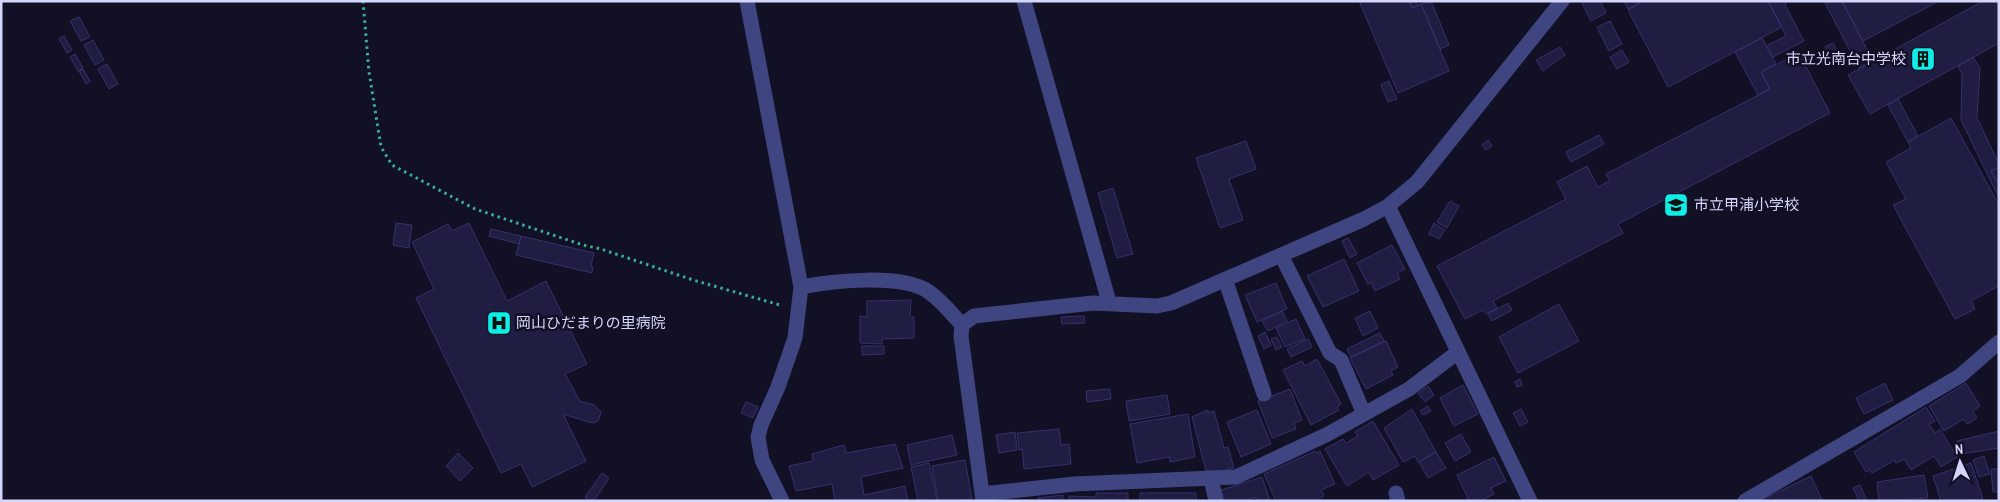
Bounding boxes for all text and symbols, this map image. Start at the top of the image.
building icon: 市立光南台中学校 [1910,46,1936,72]
place label: 市立光南台中学校 [1786,48,1906,69]
school or university icon: 市立甲浦小学校 [1663,192,1689,218]
place label: 市立甲浦小学校 [1694,194,1799,215]
hospital icon: 岡山ひだまりの里病院 [486,310,512,336]
place label: 岡山ひだまりの里病院 [516,312,666,333]
north arrow [1935,437,1985,487]
text: N [1954,440,1964,458]

